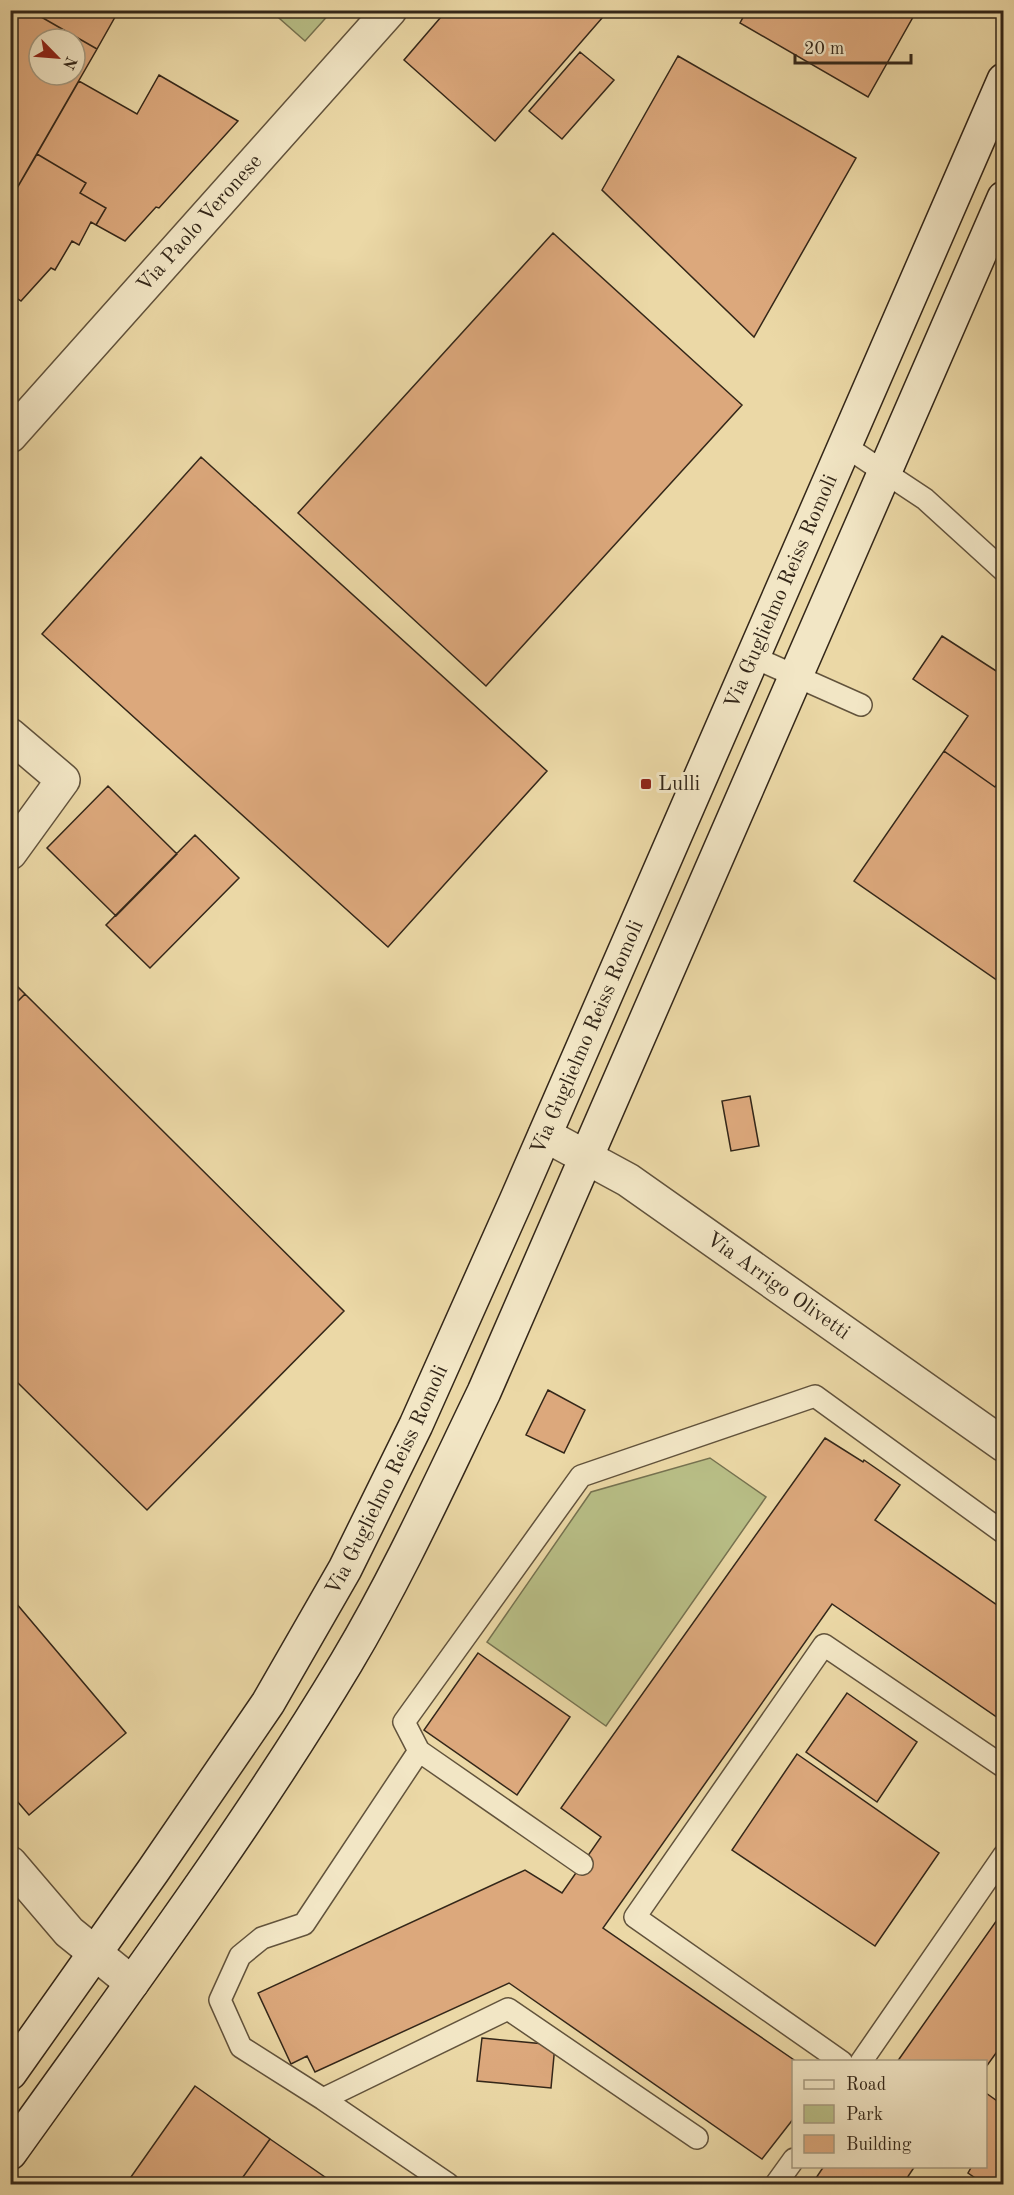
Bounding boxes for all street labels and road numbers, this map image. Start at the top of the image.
street label: Via Paolo Veronese [133,151,266,296]
street label: Via Guglielmo Reiss Romoli [721,472,841,712]
street label: Via Guglielmo Reiss Romoli [527,917,647,1158]
street label: Via Arrigo Olivetti [702,1228,854,1343]
street label: Via Guglielmo Reiss Romoli [322,1362,452,1599]

